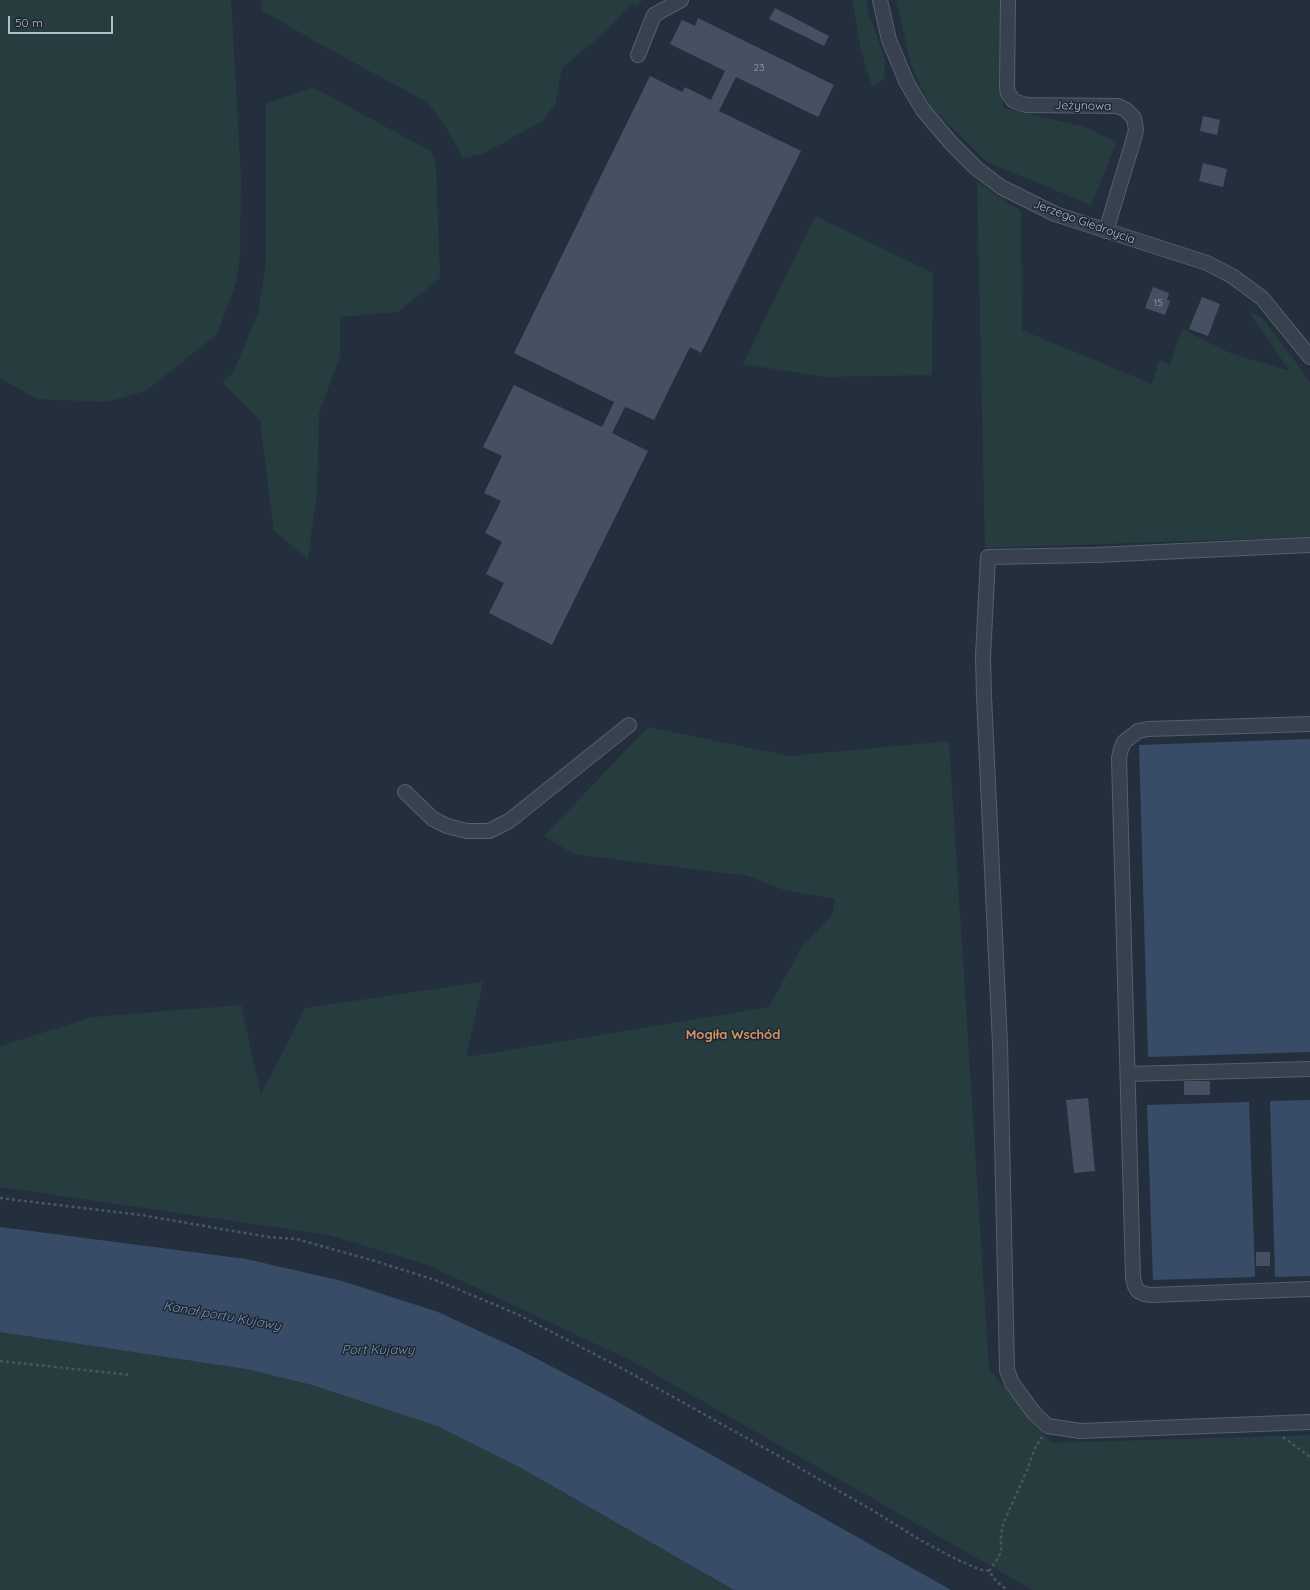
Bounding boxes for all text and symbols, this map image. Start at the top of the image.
scale bar [10,8,115,34]
text: 50 m [15,15,43,30]
house number: 23 [754,62,764,74]
street label: Jeżynowa [1055,98,1111,114]
street label: Jerzego Giedroycia [1031,197,1137,247]
house number: 15 [1153,297,1163,309]
district label: Mogiła Wschód [686,1027,780,1043]
water label: Kanał portu Kujawy [162,1298,282,1334]
water label: Port Kujawy [342,1342,414,1358]

